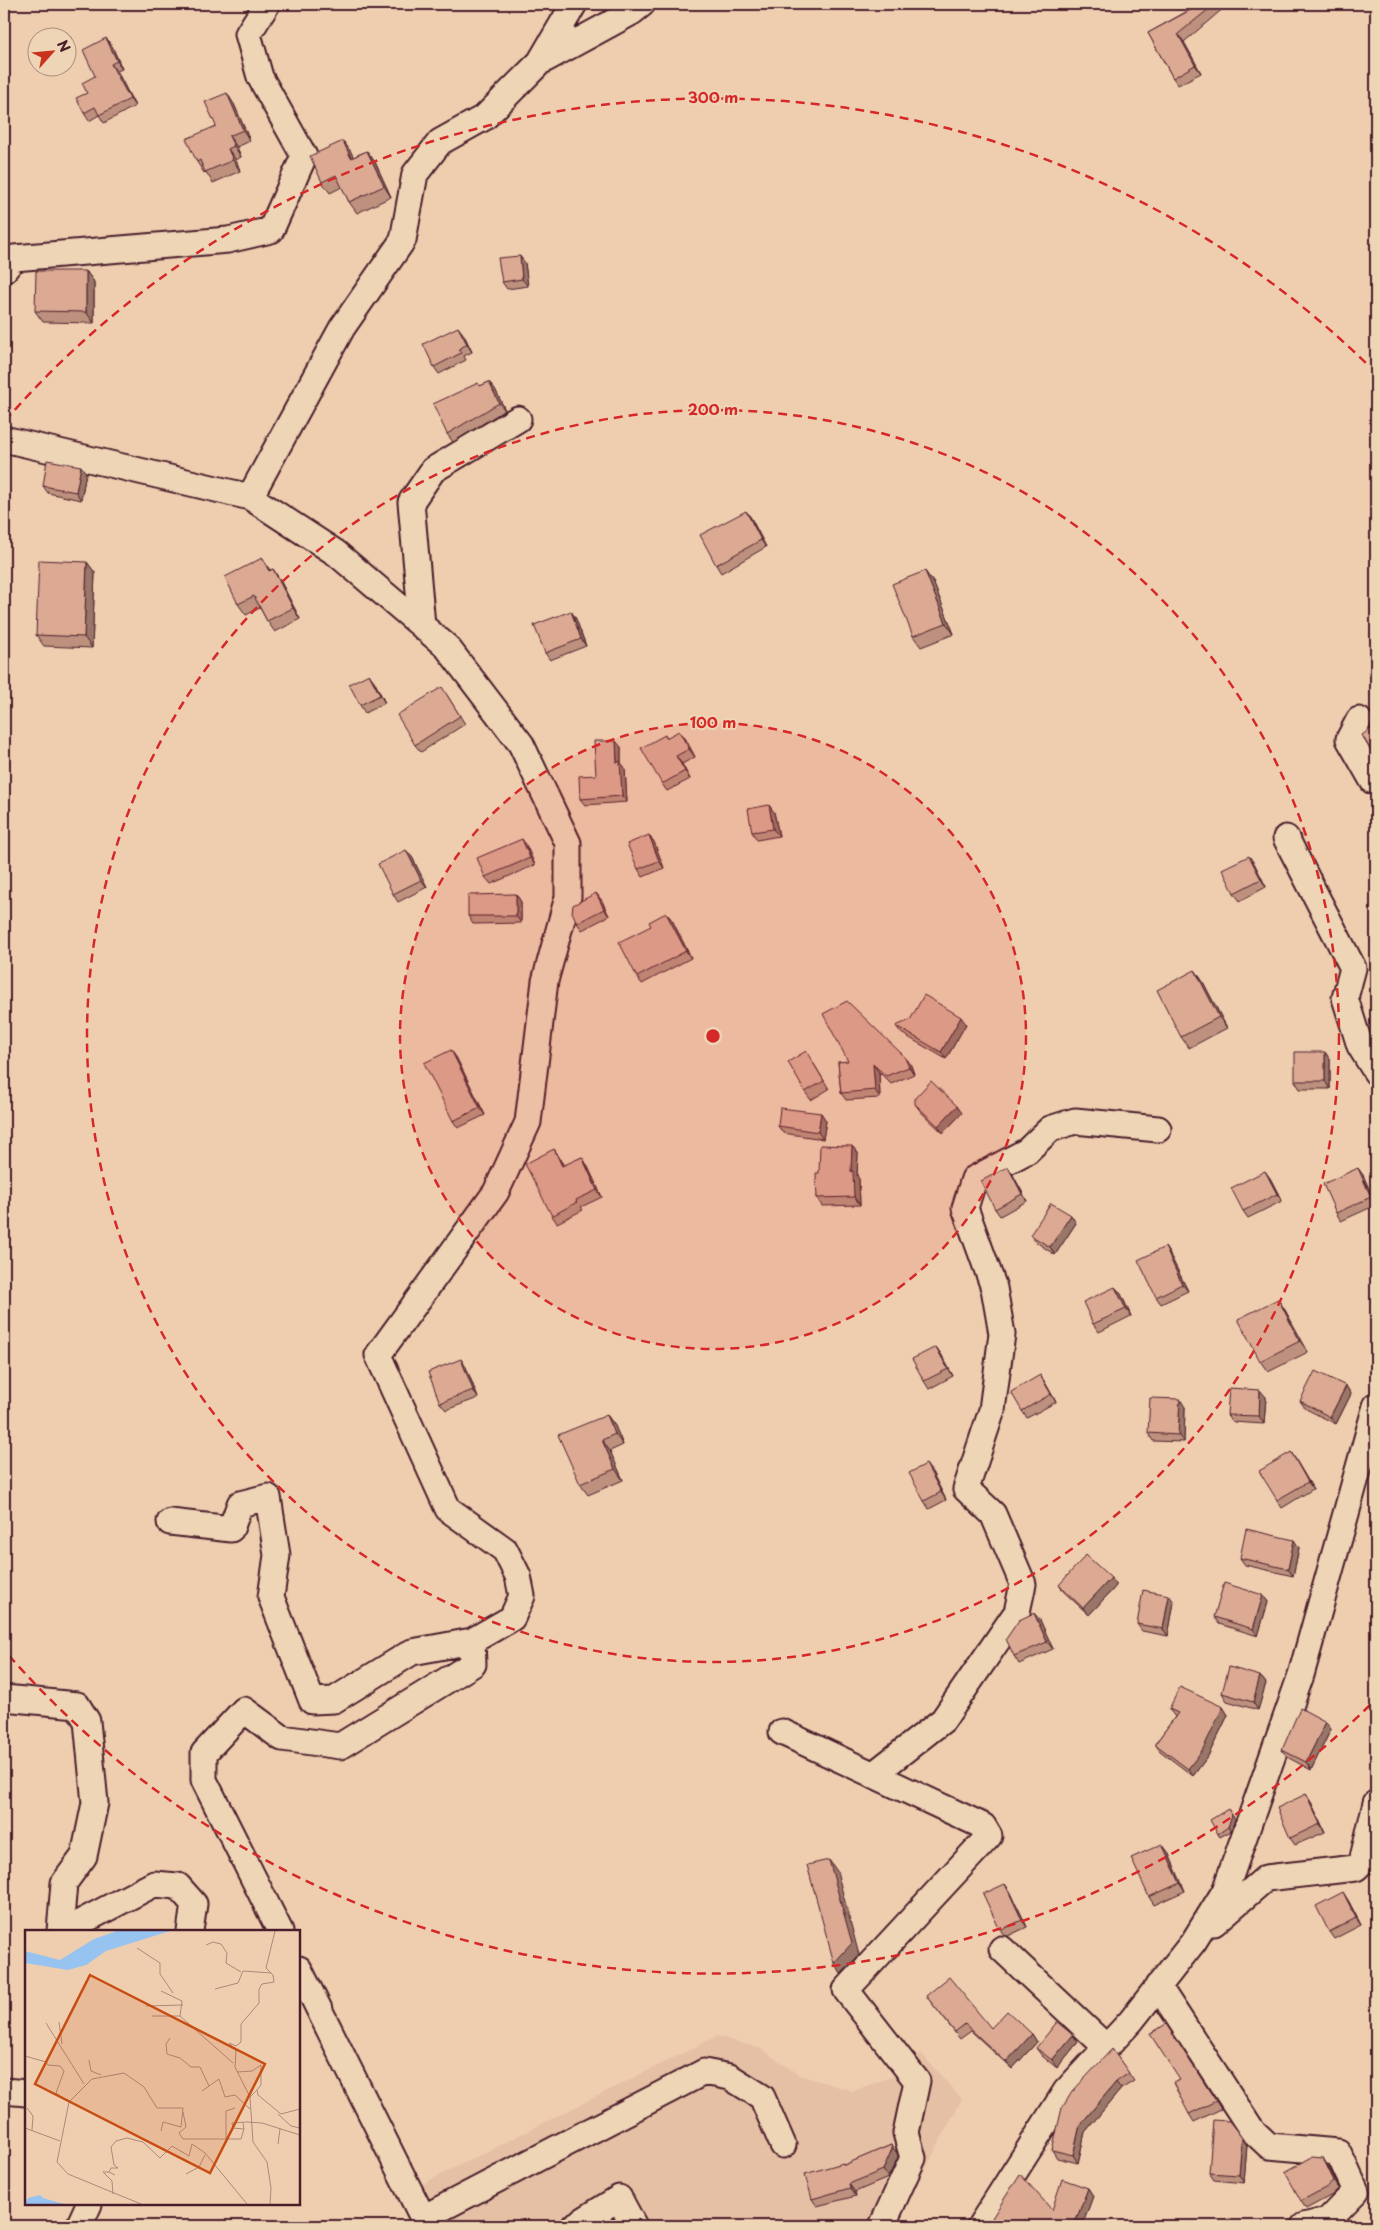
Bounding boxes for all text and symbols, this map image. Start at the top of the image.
north arrow [28,28,78,78]
text: N [52,36,76,56]
text: 300 m [688,85,738,108]
text: 200 m [688,397,738,420]
text: 100 m [690,710,736,733]
centre of rings [704,1027,722,1045]
inset map [25,1930,300,2205]

